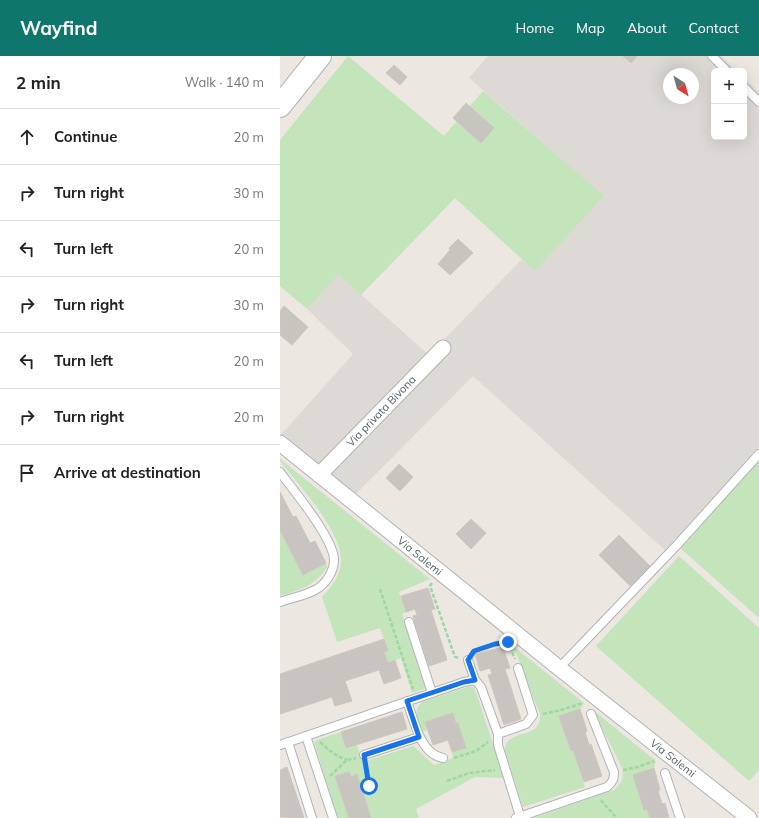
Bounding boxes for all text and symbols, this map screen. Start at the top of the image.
text: Wayfind [20,16,97,40]
text: Home [515,19,554,37]
text: Map [576,19,605,37]
text: About [627,19,667,37]
text: Contact [689,19,739,37]
north arrow [663,68,699,104]
map controls [711,68,747,140]
button: + [711,68,747,104]
text: 2 min [16,72,61,93]
text: Walk · 140 m [185,74,264,90]
button: − [711,104,747,140]
icon: ahead [16,126,38,148]
text: Continue [54,127,117,146]
text: 20 m [234,129,264,145]
icon: right [16,182,38,204]
text: Turn right [54,183,124,202]
text: 30 m [234,185,264,201]
icon: left [16,238,38,260]
text: Turn left [54,239,113,258]
text: 20 m [234,241,264,257]
icon: right [16,294,38,316]
text: Turn right [54,295,124,314]
text: 30 m [234,297,264,313]
icon: left [16,350,38,372]
text: Turn left [54,351,113,370]
text: 20 m [234,353,264,369]
street label: Via privata Bivona [343,372,419,450]
icon: right [16,406,38,428]
text: Turn right [54,407,124,426]
text: 20 m [234,409,264,425]
icon: arrive [16,462,38,484]
text: Arrive at destination [54,463,201,482]
street label: Via Salemi [395,534,445,578]
route end [499,633,517,651]
street label: Via Salemi [647,736,699,780]
route start [360,777,378,795]

